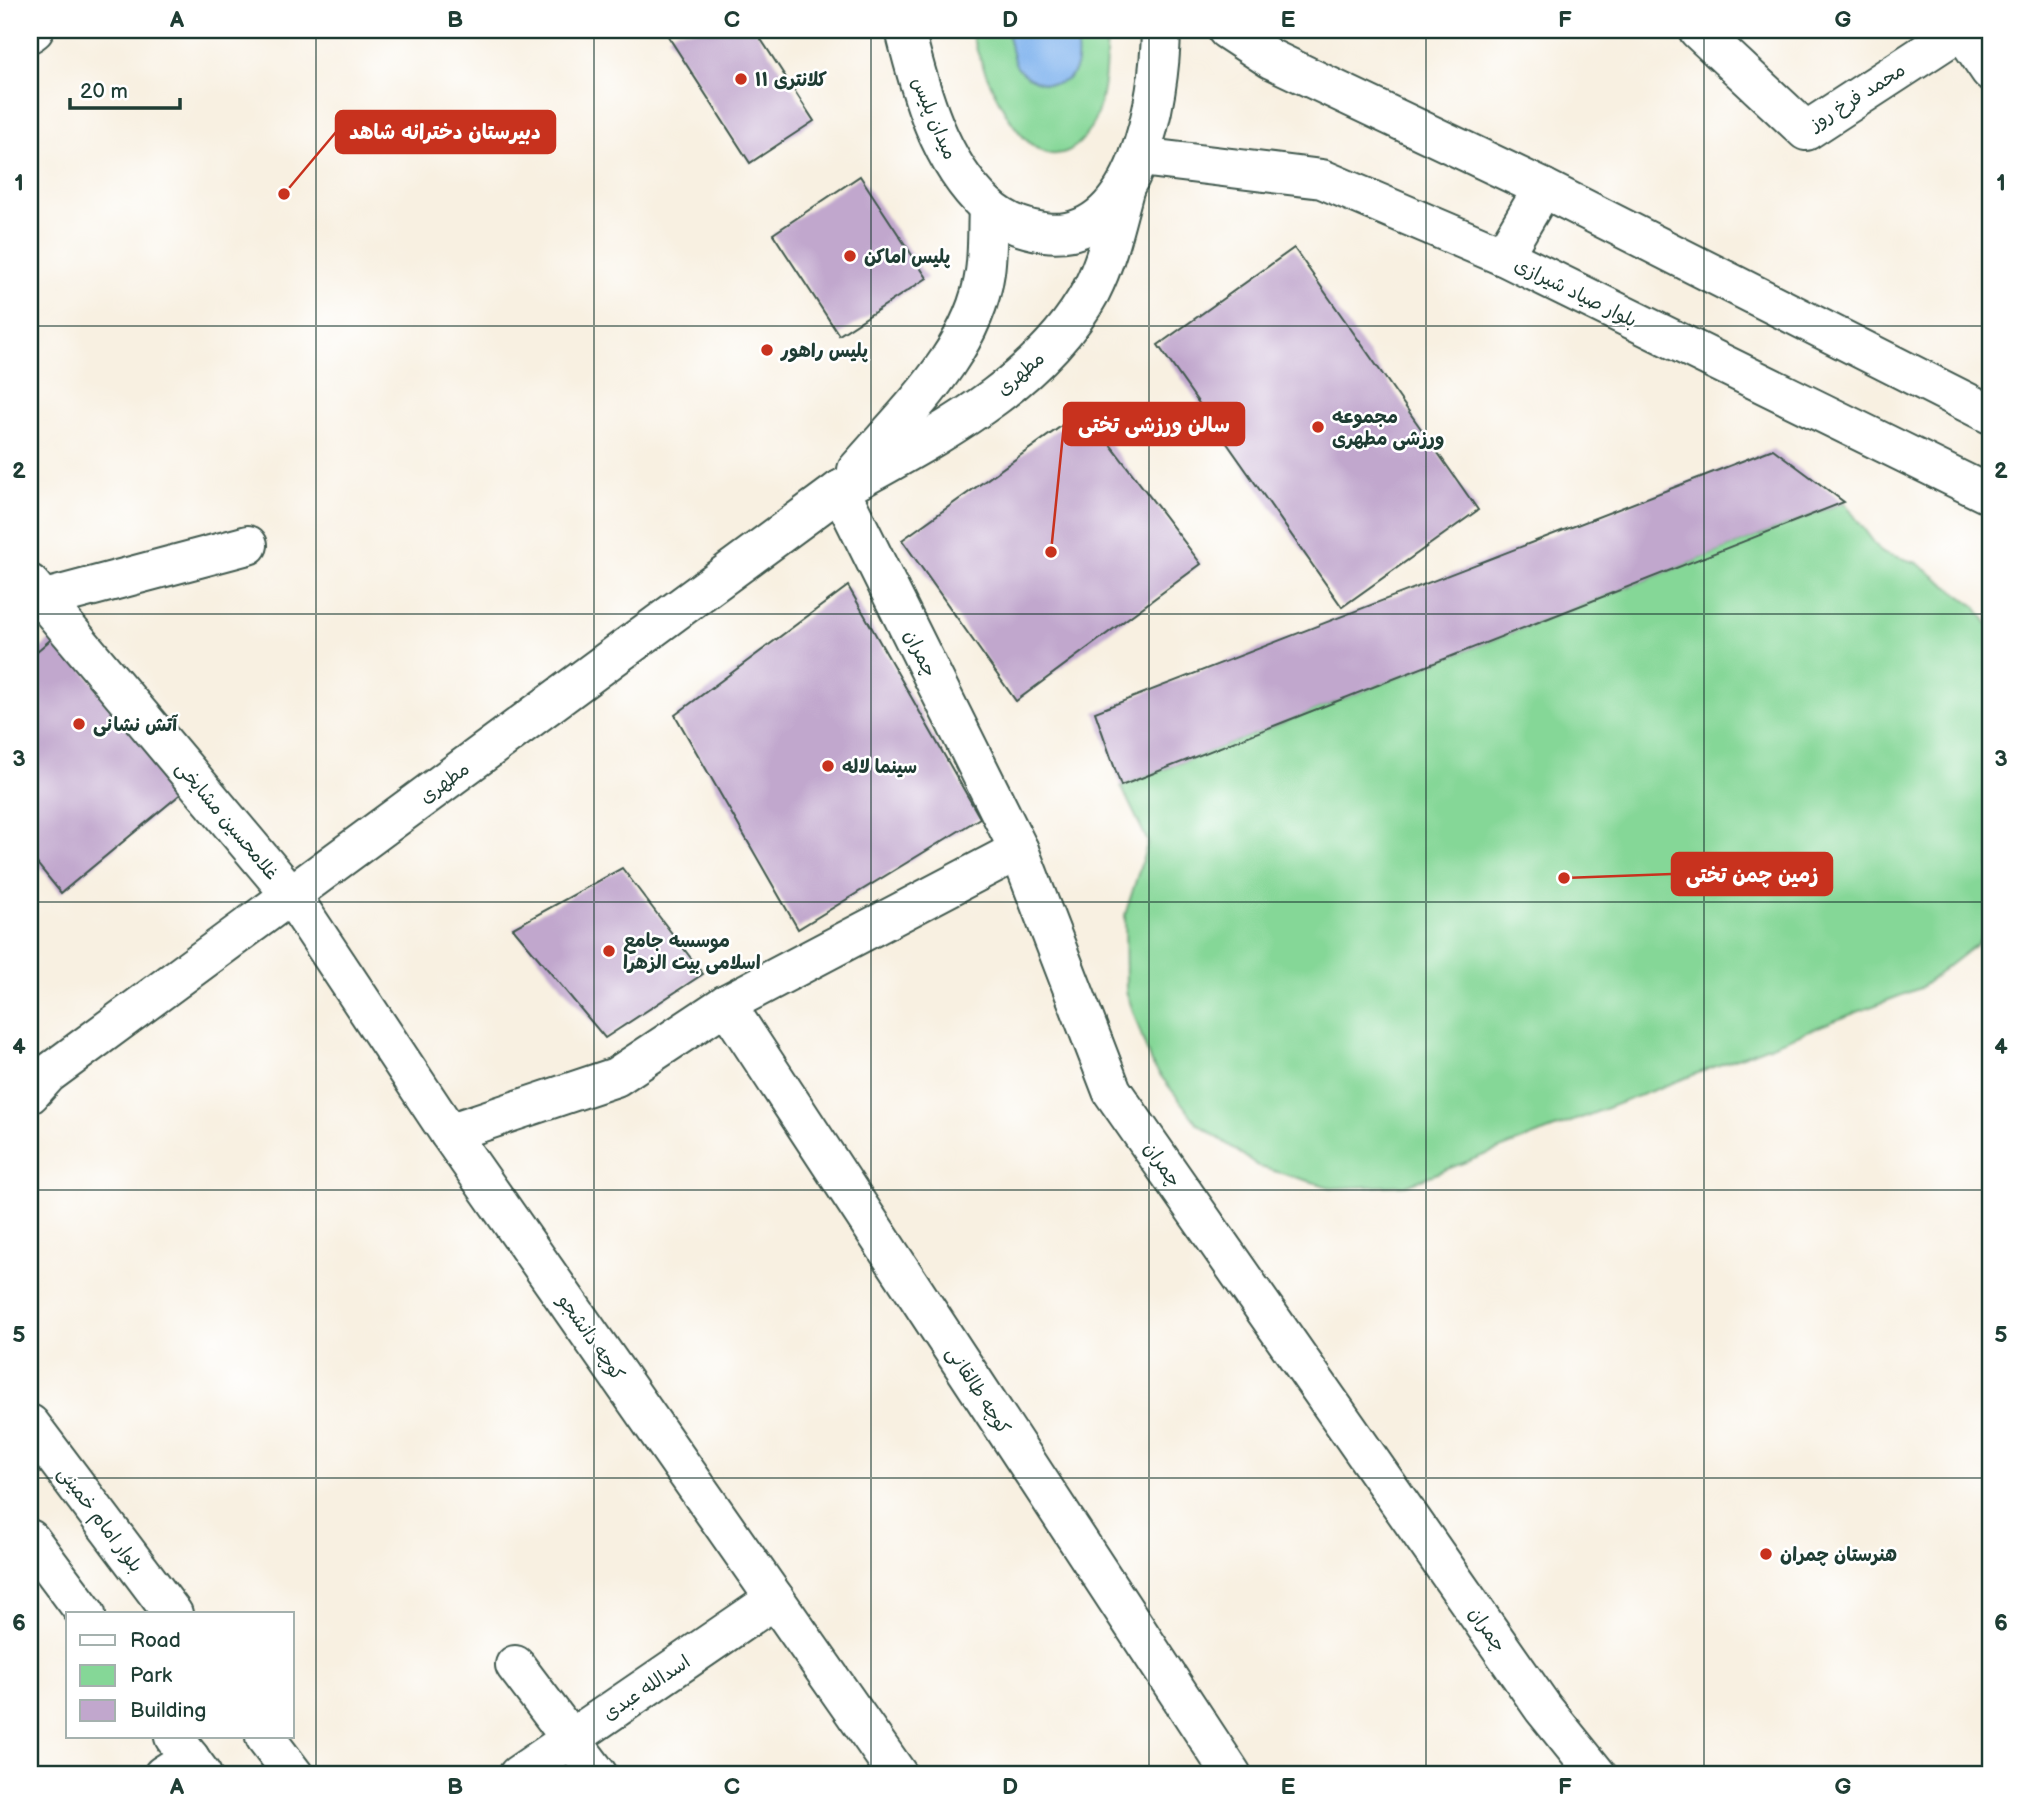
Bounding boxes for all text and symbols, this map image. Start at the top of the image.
text: A [169,6,185,34]
text: B [447,6,463,34]
text: C [724,6,740,34]
text: D [1002,6,1018,34]
text: E [1281,6,1296,34]
text: F [1558,6,1572,34]
text: G [1835,6,1852,34]
street label: محمد فرخ روز [1804,59,1910,137]
scale bar [70,66,180,110]
place label: کلانتری ۱۱ [755,69,828,92]
marker: کلانتری ۱۱ [733,71,749,87]
street label: میدان پلیس [906,74,961,163]
text: 20 m [80,79,128,104]
callout: دبیرستان دخترانه شاهد [336,111,555,153]
text: دبیرستان دخترانه شاهد [349,120,541,145]
text: 1 [14,169,24,197]
text: 1 [1996,169,2006,197]
place label: پلیس اماکن [864,246,951,269]
marker: پلیس اماکن [842,248,858,264]
street label: بلوار صیاد شیرازی [1510,254,1640,333]
place label: پلیس راهور [780,340,868,363]
marker: پلیس راهور [759,342,775,358]
street label: مطهری [992,347,1050,401]
callout: سالن ورزشی تختی [1064,403,1244,445]
place label: مجموعه ورزشی مطهری [1332,406,1445,451]
text: سالن ورزشی تختی [1078,413,1230,438]
marker: مجموعه ورزشی مطهری [1310,419,1326,435]
text: 2 [12,457,26,485]
text: 2 [1994,457,2008,485]
street label: چمران [898,626,941,681]
place label: آتش نشانی [93,714,178,737]
marker: آتش نشانی [71,716,87,732]
text: 3 [12,745,26,773]
text: 3 [1994,745,2008,773]
place label: سینما لاله [842,756,917,779]
street label: غلامحسین مشایخی [170,757,283,885]
street label: مطهری [416,758,474,809]
marker: سینما لاله [820,758,836,774]
callout: زمین چمن تختی [1672,853,1832,895]
text: زمین چمن تختی [1686,863,1818,888]
place label: موسسه جامع اسلامی بیت الزهرا [623,930,761,975]
marker: موسسه جامع اسلامی بیت الزهرا [601,943,617,959]
text: 4 [12,1033,26,1061]
text: 4 [1994,1033,2008,1061]
street label: چمران [1138,1138,1185,1192]
street label: کوچه دانشجو [552,1289,629,1386]
text: 5 [12,1321,26,1349]
text: 5 [1994,1321,2008,1349]
street label: کوچه طالقانی [941,1342,1015,1439]
street label: بلوار امام خمینی [51,1462,147,1579]
place label: هنرستان چمران [1780,1544,1897,1567]
marker: هنرستان چمران [1758,1546,1774,1562]
street label: چمران [1463,1603,1510,1657]
text: 6 [12,1609,26,1637]
text: 6 [1994,1609,2008,1637]
legend [66,1612,294,1738]
text: Road [130,1628,181,1653]
street label: اسدالله عبدی [599,1651,695,1726]
text: Park [130,1663,173,1688]
text: Building [130,1698,206,1723]
text: A [169,1773,185,1801]
text: B [447,1773,463,1801]
text: C [724,1773,740,1801]
text: D [1002,1773,1018,1801]
text: E [1281,1773,1296,1801]
text: F [1558,1773,1572,1801]
text: G [1835,1773,1852,1801]

